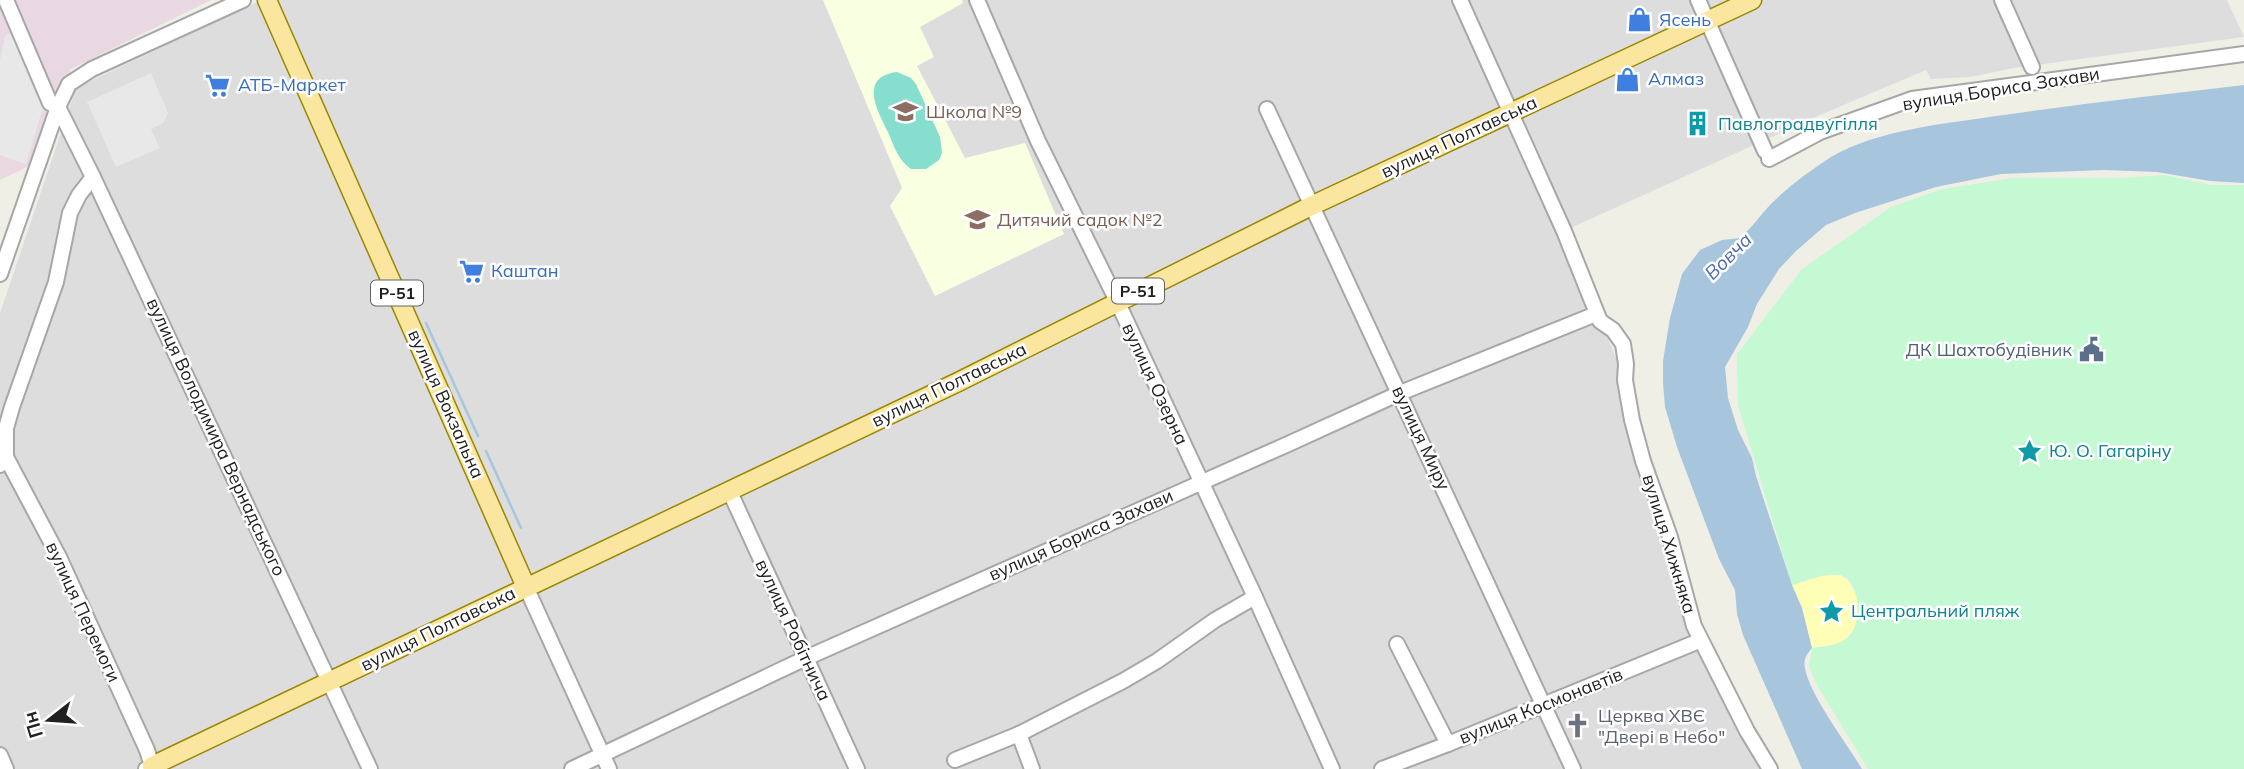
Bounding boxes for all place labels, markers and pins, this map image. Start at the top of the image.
shop icon: Ясень [1625,6,1653,34]
place label: Ясень [1659,8,1711,31]
shop icon: Алмаз [1614,65,1642,93]
place label: Алмаз [1648,67,1704,90]
supermarket icon: АТБ-Маркет [204,71,232,99]
place label: АТБ-Маркет [238,73,347,96]
school or university icon: Школа №9 [892,98,920,126]
place label: Школа №9 [926,100,1022,123]
building icon: Павлоградвугілля [1684,110,1712,138]
place label: Павлоградвугілля [1718,112,1878,135]
school or university icon: Дитячий садок №2 [963,206,991,234]
place label: Дитячий садок №2 [997,208,1163,231]
supermarket icon: Каштан [457,257,485,285]
place label: Каштан [491,259,558,282]
public building icon: ДК Шахтобудівник [2078,336,2106,364]
place label: ДК Шахтобудівник [1906,338,2072,361]
place icon: Ю. О. Гагаріну [2015,437,2043,465]
place label: Ю. О. Гагаріну [2049,439,2172,462]
place icon: Центральний пляж [1817,597,1845,625]
place label: Центральний пляж [1851,599,2020,622]
place label: Церква ХВЄ "Двері в Небо" [1598,704,1725,748]
church icon: Церква ХВЄ "Двері в Небо" [1564,712,1592,740]

